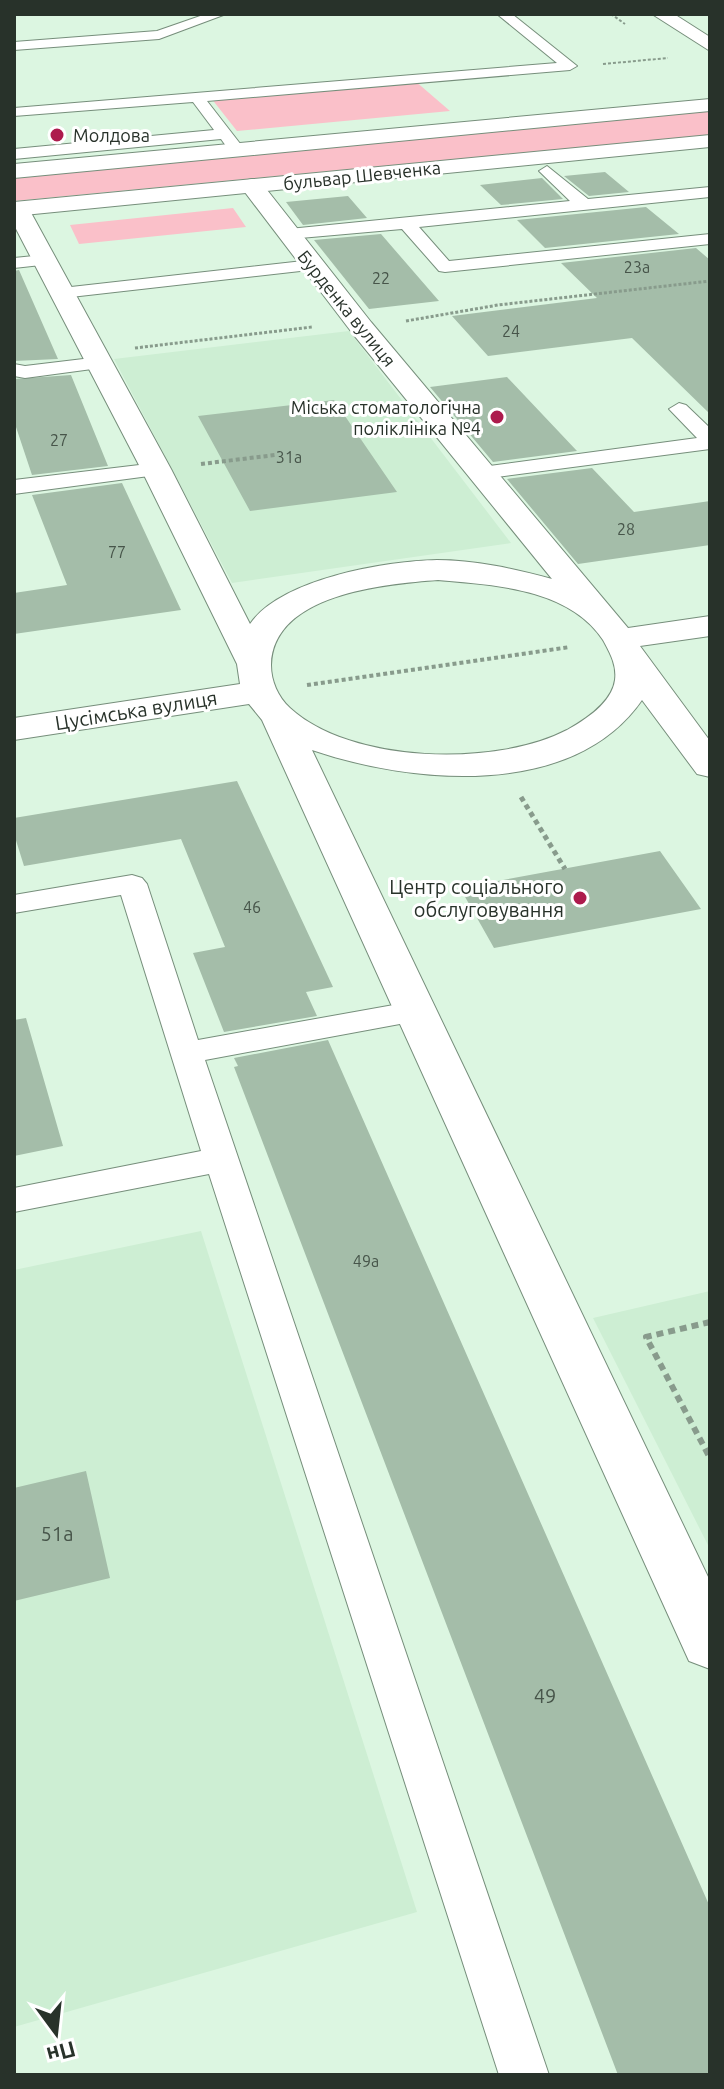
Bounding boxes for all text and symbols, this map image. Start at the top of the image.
place label: Молдова [73,125,150,145]
marker: Молдова [48,126,66,144]
street label: бульвар Шевченка [282,157,442,193]
street label: Бурденка вулиця [294,246,400,370]
house number: 23а [624,258,650,276]
house number: 22 [372,269,390,287]
house number: 24 [502,322,520,340]
place label: Міська стоматологічна поліклініка №4 [291,397,481,438]
marker: Міська стоматологічна поліклініка №4 [488,408,506,426]
house number: 27 [50,431,68,449]
house number: 31а [276,448,302,466]
house number: 28 [617,520,635,538]
house number: 77 [108,543,126,561]
street label: Цусімська вулиця [53,686,219,734]
place label: Центр соціального обслуговування [389,875,564,921]
marker: Центр соціального обслуговування [571,889,589,907]
house number: 46 [243,898,261,916]
house number: 49а [353,1252,379,1270]
house number: 51а [41,1522,73,1545]
house number: 49 [534,1684,556,1707]
north arrow [16,1993,96,2073]
text: Пн [44,2037,78,2069]

